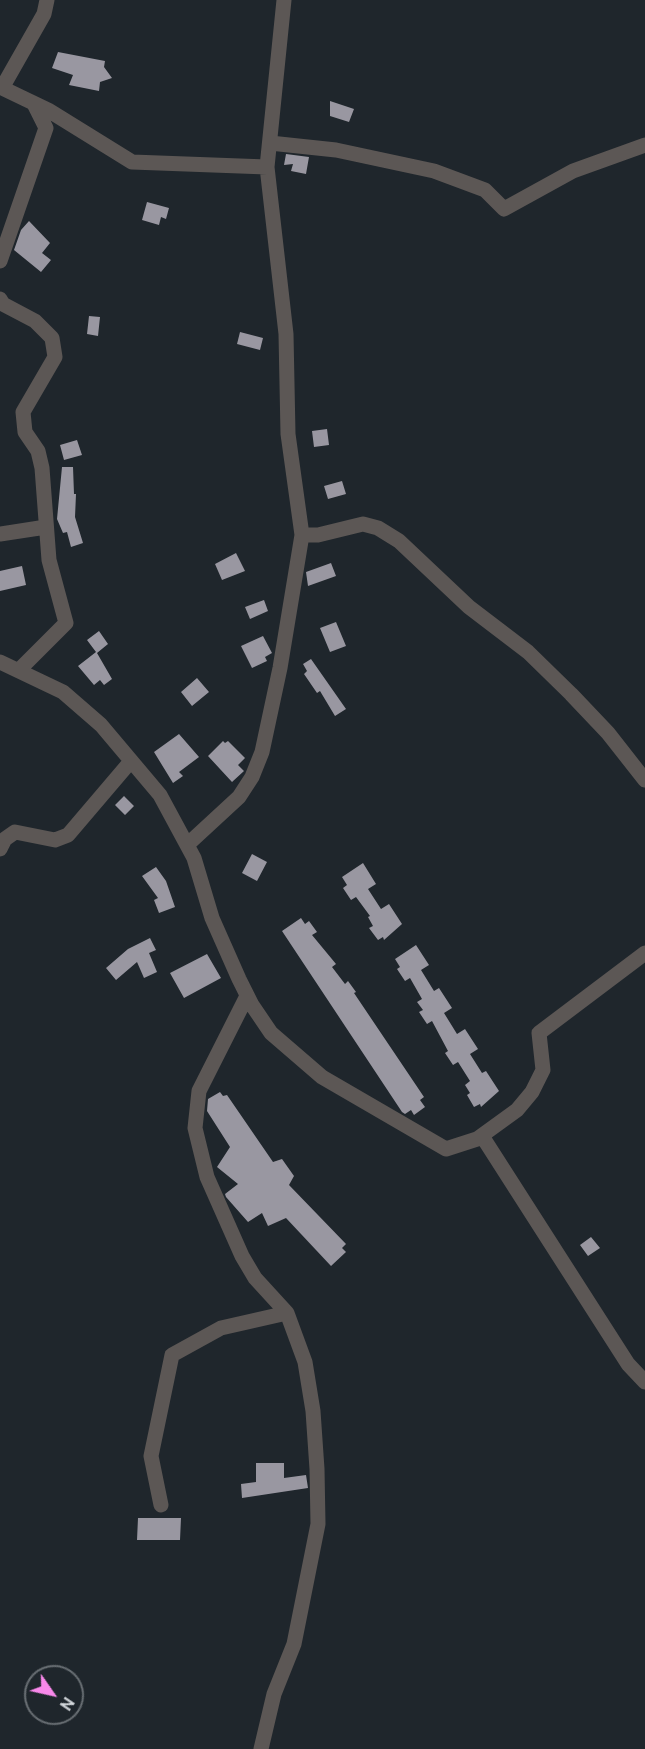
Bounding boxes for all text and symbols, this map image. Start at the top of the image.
north arrow [24,1665,84,1725]
text: N [56,1694,78,1714]

